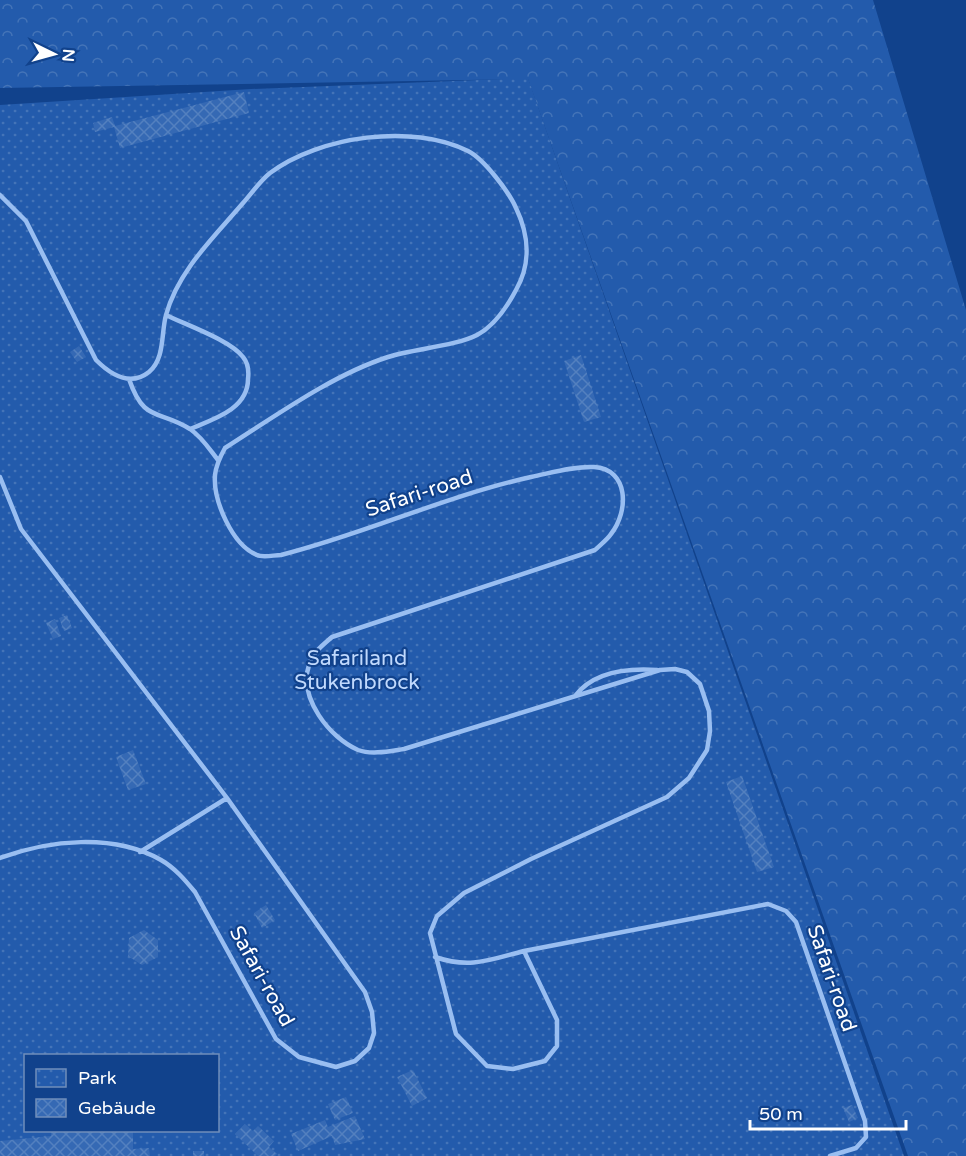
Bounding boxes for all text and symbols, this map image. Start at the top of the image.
north arrow [24,24,84,84]
text: N [57,48,78,62]
street label: Safari-road [362,464,476,523]
park label: Safariland Stukenbrock [294,646,420,695]
street label: Safari-road [224,921,299,1031]
street label: Safari-road [802,921,861,1035]
legend [24,1054,219,1132]
text: Park [78,1067,117,1089]
scale bar [750,1093,906,1131]
text: Gebäude [78,1097,156,1119]
text: 50 m [759,1103,803,1125]

